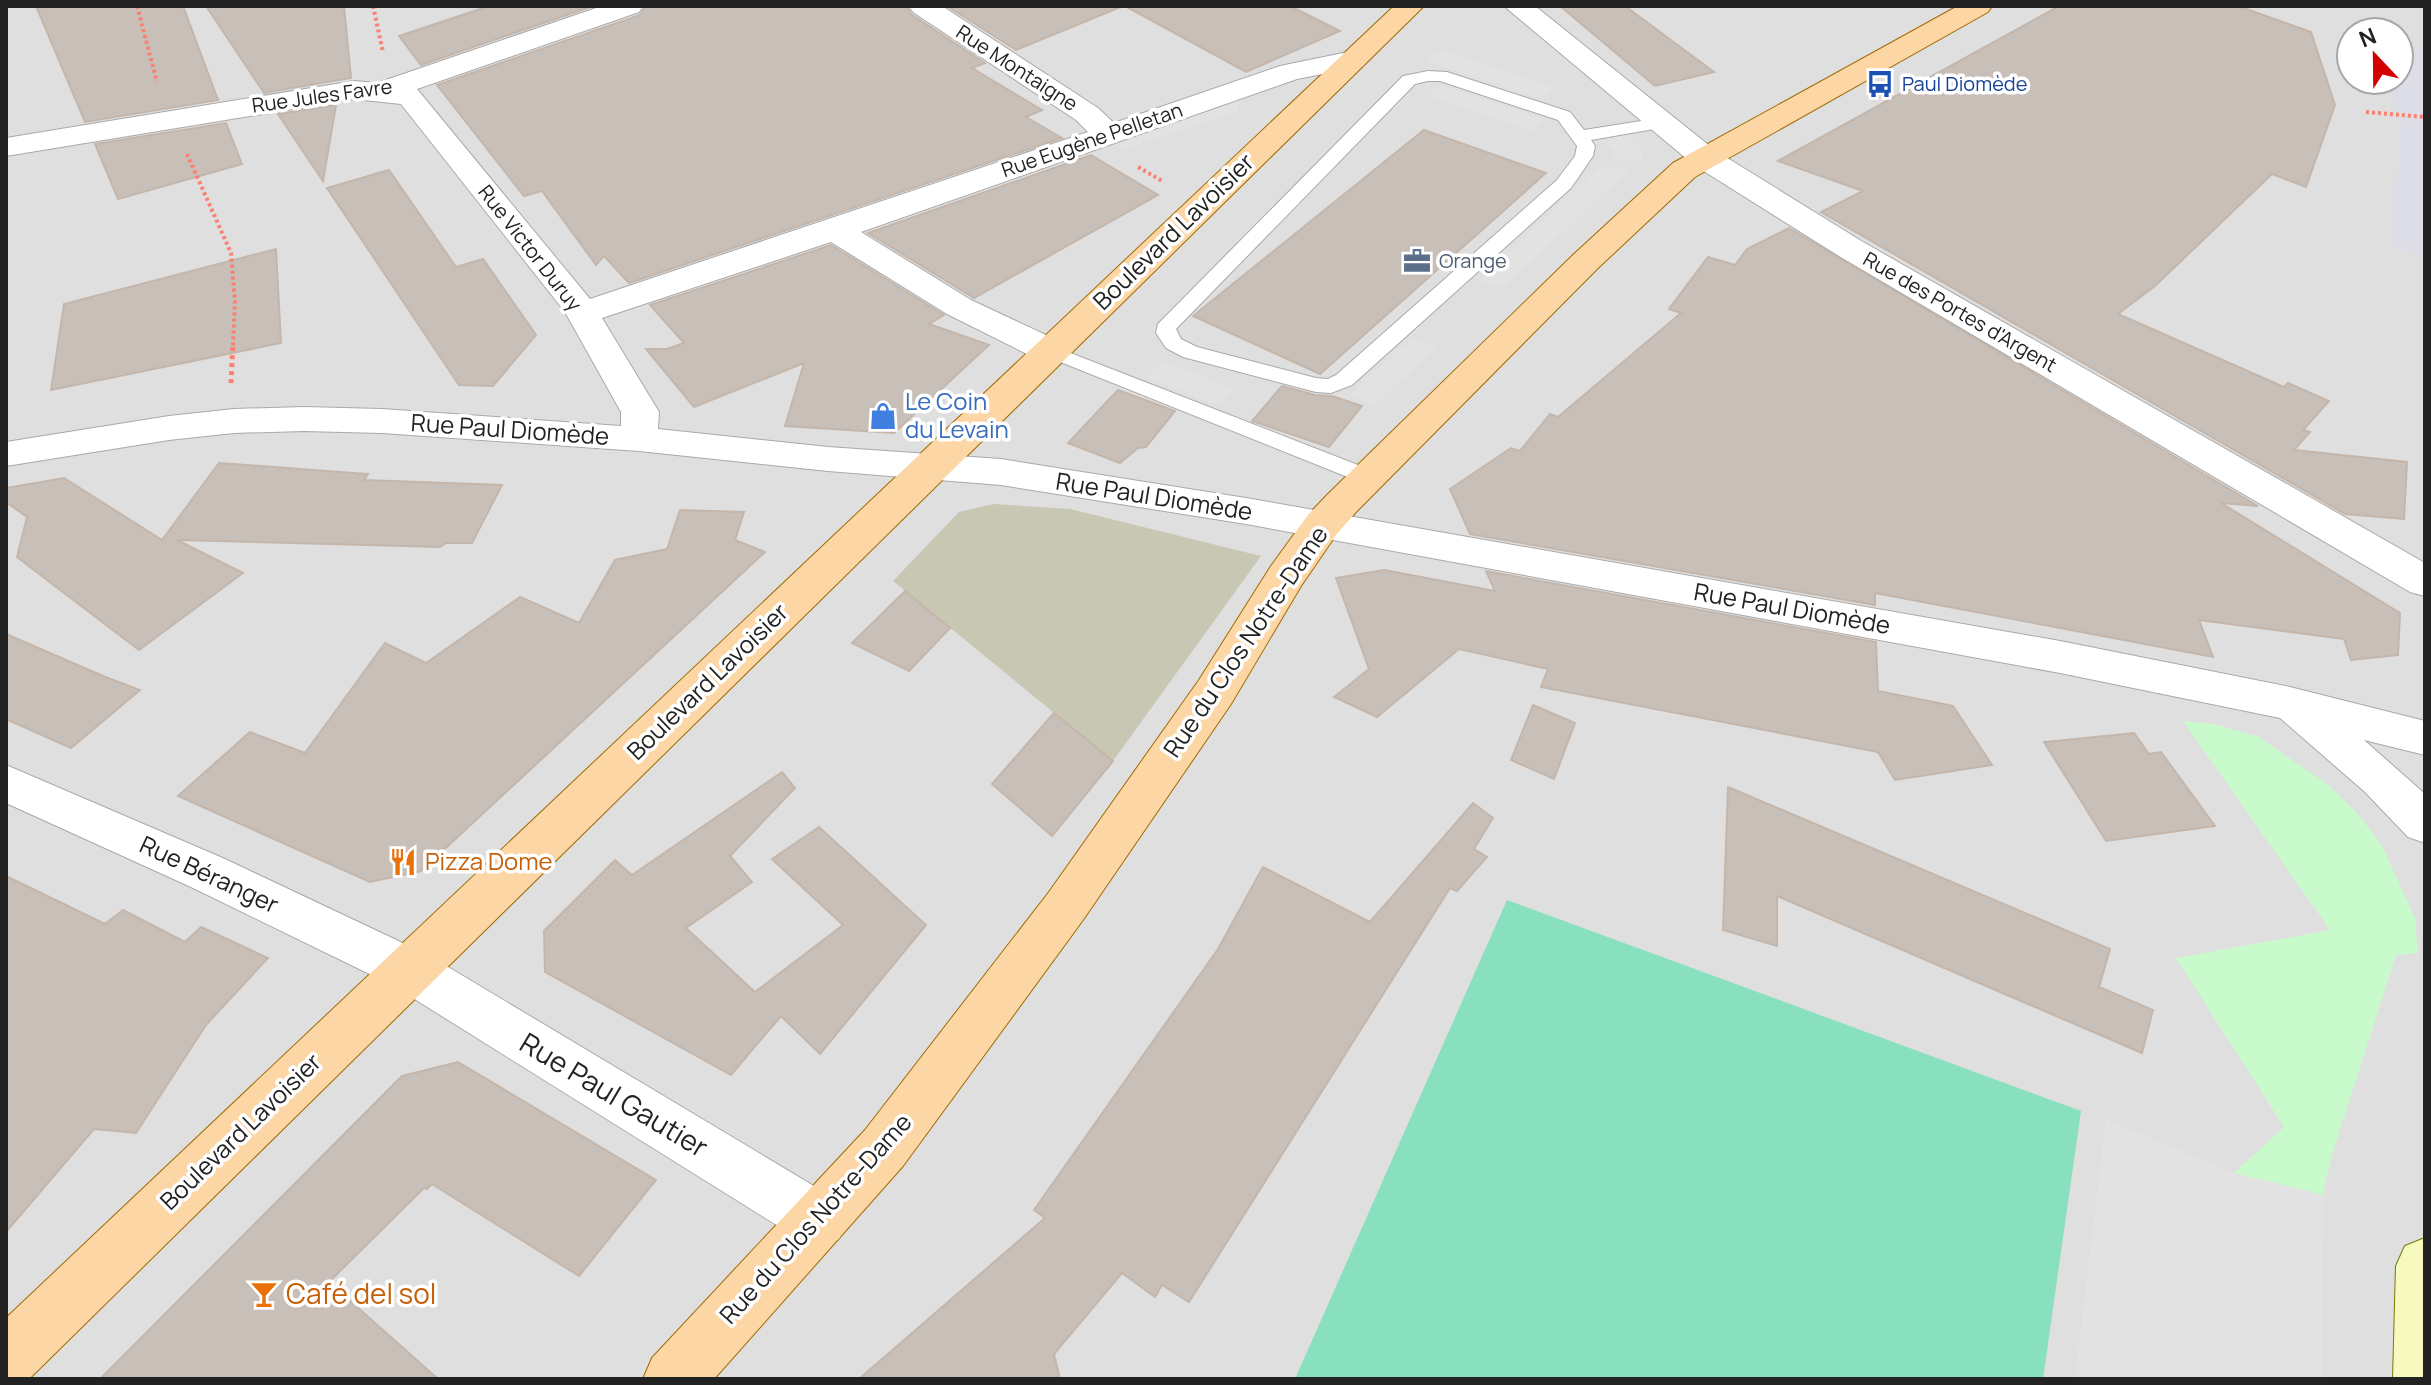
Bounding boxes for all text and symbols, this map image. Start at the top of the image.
north arrow [2335,16,2415,96]
street label: Rue Montaigne [951,18,1083,117]
text: N [2355,21,2380,54]
bus stop icon: Paul Diomède [1865,69,1895,99]
place label: Paul Diomède [1902,70,2027,97]
street label: Rue Jules Favre [250,72,394,119]
street label: Rue Eugène Pelletan [998,96,1186,183]
street label: Boulevard Lavoisier [1085,145,1261,316]
street label: Rue Victor Duruy [473,179,588,317]
street label: Rue des Portes d'Argent [1858,245,2062,378]
office icon: Orange [1402,246,1432,276]
place label: Orange [1439,247,1507,274]
place label: Le Coin du Levain [905,384,1009,445]
shop icon: Le Coin du Levain [868,401,898,431]
street label: Rue Paul Diomède [410,405,610,452]
street label: Rue Paul Diomède [1054,464,1255,527]
street label: Rue du Clos Notre-Dame [1155,519,1335,763]
street label: Rue Paul Diomède [1692,574,1893,641]
street label: Boulevard Lavoisier [619,595,795,766]
street label: Rue Béranger [135,827,285,920]
place label: Pizza Dome [425,844,553,877]
restaurant icon: Pizza Dome [388,847,418,877]
street label: Rue Paul Gautier [513,1023,716,1165]
street label: Boulevard Lavoisier [152,1045,328,1216]
street label: Rue du Clos Notre-Dame [712,1106,918,1330]
place label: Café del sol [286,1274,436,1312]
bar icon: Café del sol [249,1279,279,1309]

